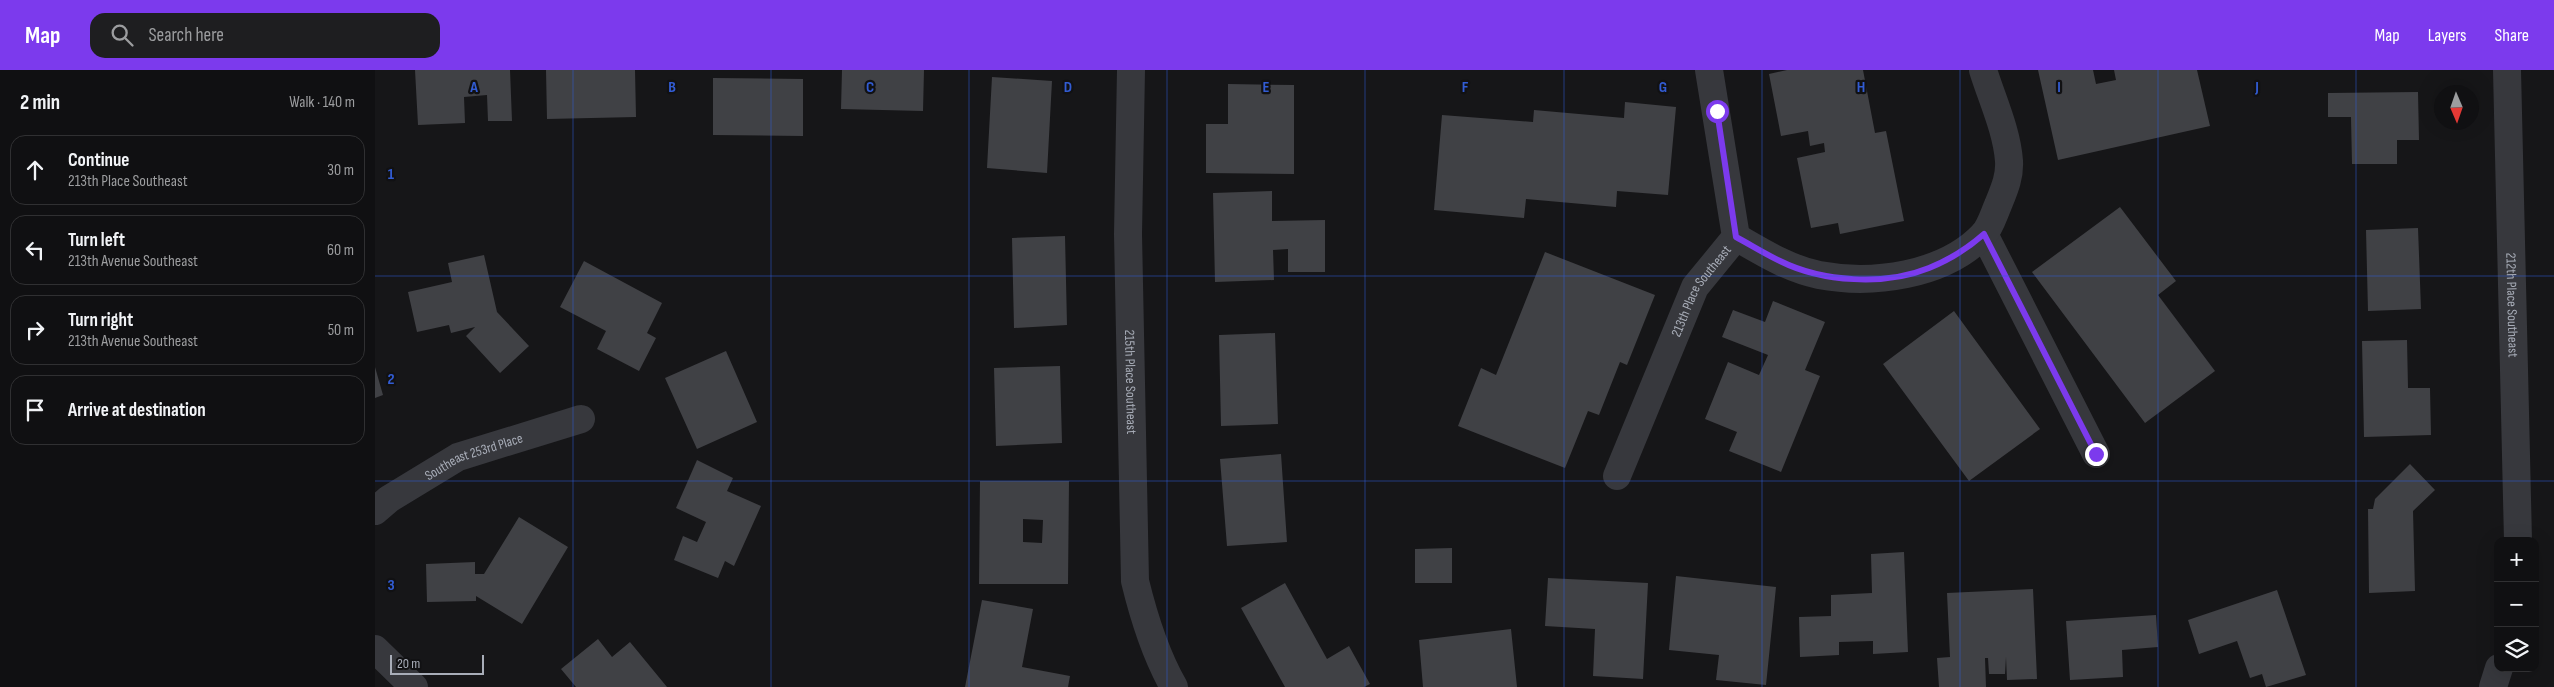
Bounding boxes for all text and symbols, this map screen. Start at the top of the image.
search box [90,13,440,58]
text: Map [25,21,60,50]
icon: search [108,21,136,49]
text: Search here [148,24,224,47]
text: Map [2375,25,2400,46]
text: Layers [2428,25,2467,46]
text: Share [2495,25,2529,46]
text: A [469,78,478,97]
text: B [668,78,676,97]
text: C [866,78,874,97]
text: D [1064,78,1072,97]
text: E [1263,78,1270,97]
text: F [1462,78,1469,97]
text: G [1659,78,1667,97]
text: H [1857,78,1865,97]
text: I [2057,78,2061,97]
text: J [2254,78,2259,97]
north arrow [2434,85,2479,130]
text: 2 min [20,90,60,115]
text: Walk · 140 m [289,93,355,112]
route start [1706,100,1729,123]
text: Continue [68,149,129,172]
icon: ahead [21,156,49,184]
text: 30 m [327,161,354,180]
text: 1 [388,165,395,184]
text: 213th Place Southeast [68,172,188,191]
text: Turn left [68,229,125,252]
icon: left [21,236,49,264]
text: 60 m [327,241,354,260]
street label: 213th Place Southeast [1667,241,1734,339]
text: 213th Avenue Southeast [68,252,198,271]
street label: 212th Place Southeast [2503,252,2522,358]
text: Turn right [68,309,133,332]
icon: right [21,316,49,344]
text: 50 m [328,321,354,340]
street label: 215th Place Southeast [1121,330,1141,434]
text: 213th Avenue Southeast [68,332,198,351]
text: 2 [387,370,395,389]
icon: arrive [21,396,49,424]
text: Arrive at destination [68,399,206,422]
street label: Southeast 253rd Place [421,429,525,484]
route end [2085,443,2108,466]
map controls [2494,537,2539,672]
button: + [2494,537,2539,582]
text: 3 [387,576,395,595]
button: − [2494,582,2539,627]
button: layers [2494,627,2539,672]
scale bar [390,652,484,675]
text: 20 m [397,655,420,672]

